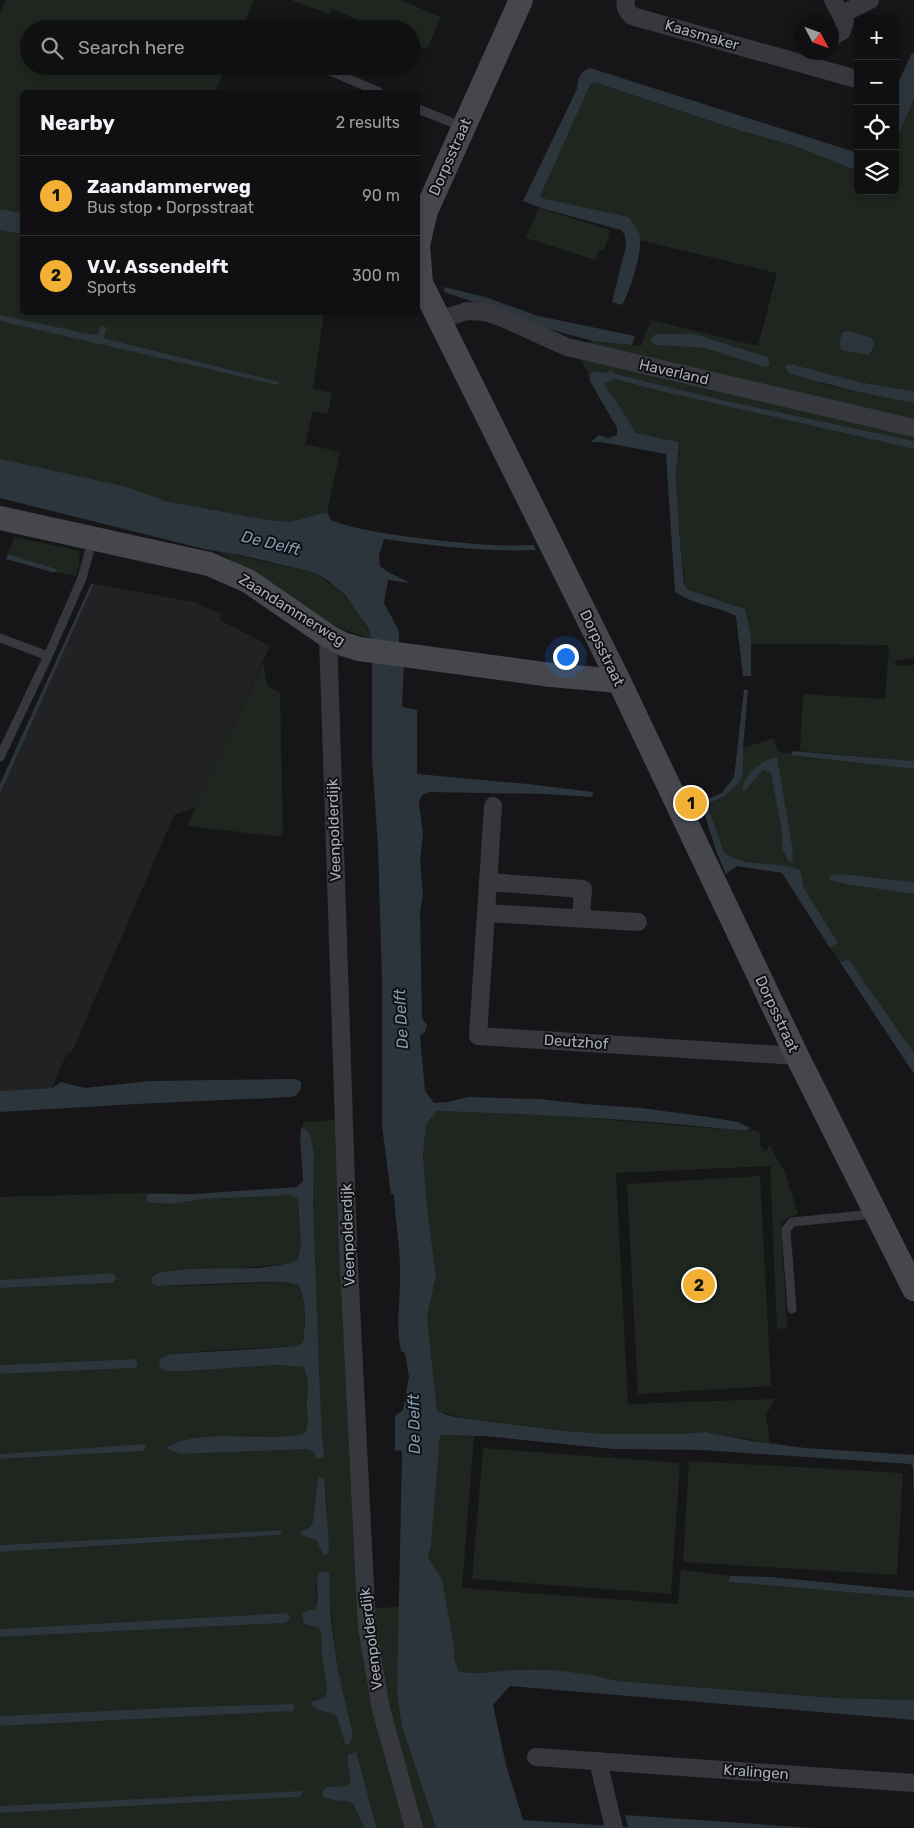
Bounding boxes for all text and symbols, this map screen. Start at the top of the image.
north arrow [794,15,839,60]
map controls [854,15,899,195]
button: + [854,15,899,60]
street label: Kaasmaker [663,16,741,54]
search box [20,20,420,75]
icon: search [38,34,66,62]
text: Search here [78,36,185,59]
button: − [854,60,899,105]
button: locate [854,105,899,150]
text: Nearby [40,110,115,135]
text: 2 results [336,113,400,132]
street label: Dorpsstraat [425,115,475,198]
button: layers [854,150,899,195]
text: Zaandammerweg [87,175,251,198]
text: 1 [52,186,60,205]
text: 90 m [362,186,400,205]
text: Bus stop · Dorpsstraat [87,198,254,217]
text: V.V. Assendelft [87,255,228,278]
text: 2 [51,266,61,285]
text: 300 m [352,266,400,285]
text: Sports [87,278,136,297]
street label: Haverland [637,355,711,389]
water label: De Delft [240,527,303,560]
street label: Zaandammerweg [236,570,348,650]
street label: Dorpsstraat [576,607,628,689]
your location [553,644,579,670]
street label: Veenpolderdijk [323,778,345,882]
pin: 1 [675,784,707,822]
street label: Dorpsstraat [751,973,803,1055]
water label: De Delft [390,988,412,1049]
street label: Deutzhof [543,1031,609,1053]
street label: Veenpolderdijk [337,1183,359,1287]
pin: 2 [683,1266,715,1304]
water label: De Delft [404,1393,424,1454]
street label: Veenpolderdijk [356,1586,386,1691]
street label: Kralingen [723,1761,789,1783]

